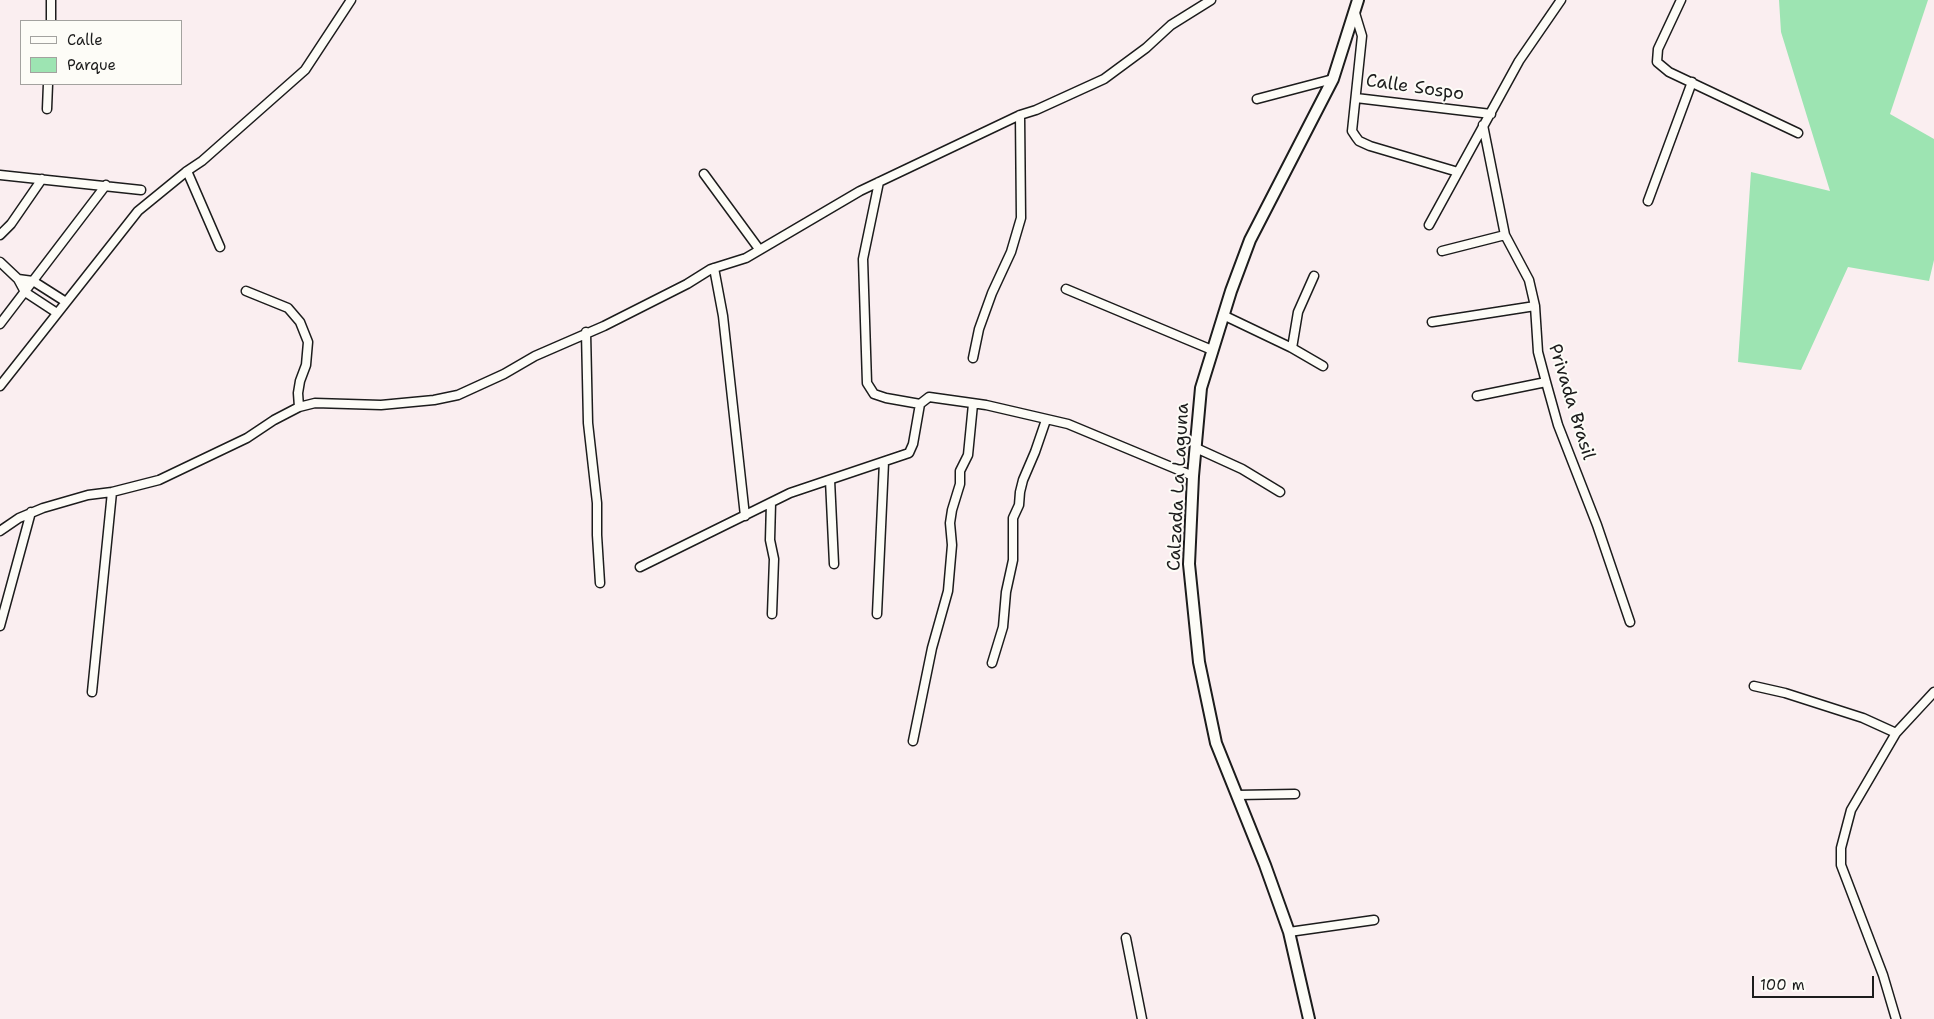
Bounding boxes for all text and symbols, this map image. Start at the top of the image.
legend [20,20,182,85]
text: Calle [67,30,103,50]
text: Parque [67,55,116,75]
street label: Calle Sospo [1364,70,1466,106]
street label: Privada Brasil [1543,341,1599,463]
street label: Calzada La Laguna [1164,402,1194,572]
scale bar [1754,966,1876,998]
text: 100 m [1760,975,1805,995]

